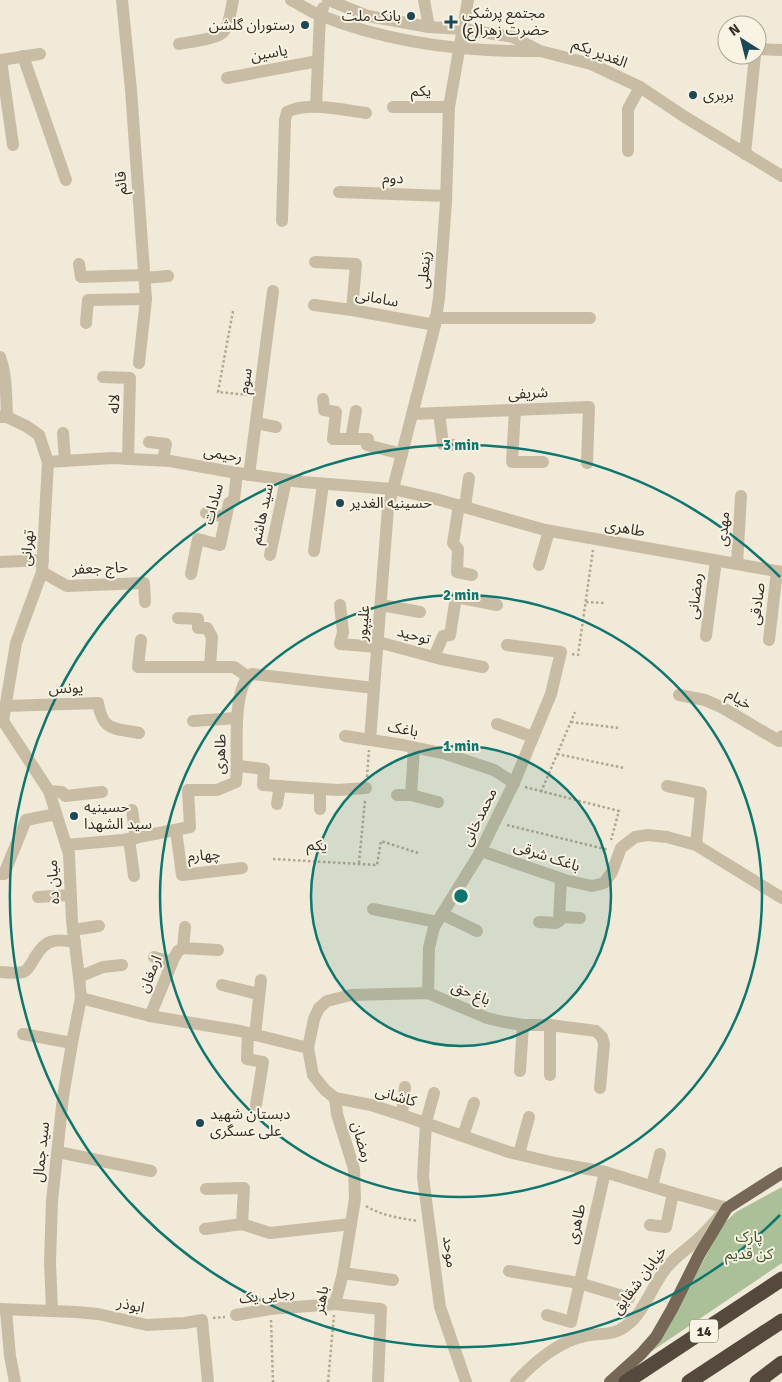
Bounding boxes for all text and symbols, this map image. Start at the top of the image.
place label: مجتمع پرشکی حضرت زهرا(ع) [462,4,550,42]
place label: بانک ملت [342,7,401,25]
marker: بانک ملت [405,10,417,22]
marker: مجتمع پرشکی حضرت زهرا(ع) [444,15,458,29]
north arrow [717,15,767,65]
place label: رستوران گلشن [209,16,295,34]
marker: رستوران گلشن [299,19,311,31]
text: N [726,20,744,40]
street label: الغدیر یکم [569,34,630,74]
street label: یاسین [249,41,289,65]
street label: یکم [411,82,431,102]
place label: بربری [703,86,734,104]
marker: بربری [687,89,699,101]
street label: دوم [382,169,404,189]
street label: قائم [111,170,133,195]
street label: زینعلی [414,250,434,290]
street label: سامانی [354,285,400,311]
street label: سوم [234,367,258,395]
street label: شریفی [507,383,549,403]
street label: لاله [105,394,123,414]
text: 3 min [443,436,479,454]
street label: رحیمی [202,442,244,466]
street label: سادات [199,481,227,526]
street label: سید هاشم [247,482,279,547]
place label: حسینیه الغدیر [349,494,432,512]
marker: حسینیه الغدیر [334,497,346,509]
street label: مهدی [713,511,733,547]
street label: طاهری [604,516,646,540]
street label: تهرانی [16,529,38,567]
street label: حاج جعفر [71,558,129,581]
street label: رمضانی [683,572,707,620]
street label: صادقی [745,582,769,626]
text: 2 min [443,586,479,604]
street label: علیپور [353,604,374,643]
street label: توحید [395,622,433,648]
street label: یونس [48,678,84,698]
street label: خیام [722,685,755,715]
street label: باغک [386,717,420,741]
street label: طاهری [210,733,230,775]
text: 1 min [443,737,479,755]
street label: محمدخانی [457,785,501,849]
place label: حسینیه سید الشهدا [84,798,152,833]
marker: حسینیه سید الشهدا [68,810,80,822]
street label: یکم [306,835,328,857]
street label: باغک شرقی [511,837,583,875]
street label: چهارم [187,845,221,867]
street label: میان ده [43,859,63,905]
centre of rings [452,887,470,905]
street label: ارمغان [134,953,166,995]
street label: باغ حق [448,977,493,1012]
street label: کاشانی [373,1082,419,1111]
place label: دبستان شهید علی عسگری [210,1105,290,1140]
marker: دبستان شهید علی عسگری [194,1117,206,1129]
street label: رمضان [348,1119,376,1165]
street label: سید جمال [29,1121,53,1183]
street label: طاهری [563,1202,589,1246]
park label: پارک کن قدیم [725,1228,774,1265]
street label: موحد [439,1235,461,1269]
street label: خیابان شقایق [607,1242,671,1318]
street label: رجایی یک [238,1283,296,1307]
street label: باهنر [310,1285,332,1316]
street label: ابوذر [115,1293,146,1317]
road number: 14 [690,1320,718,1342]

